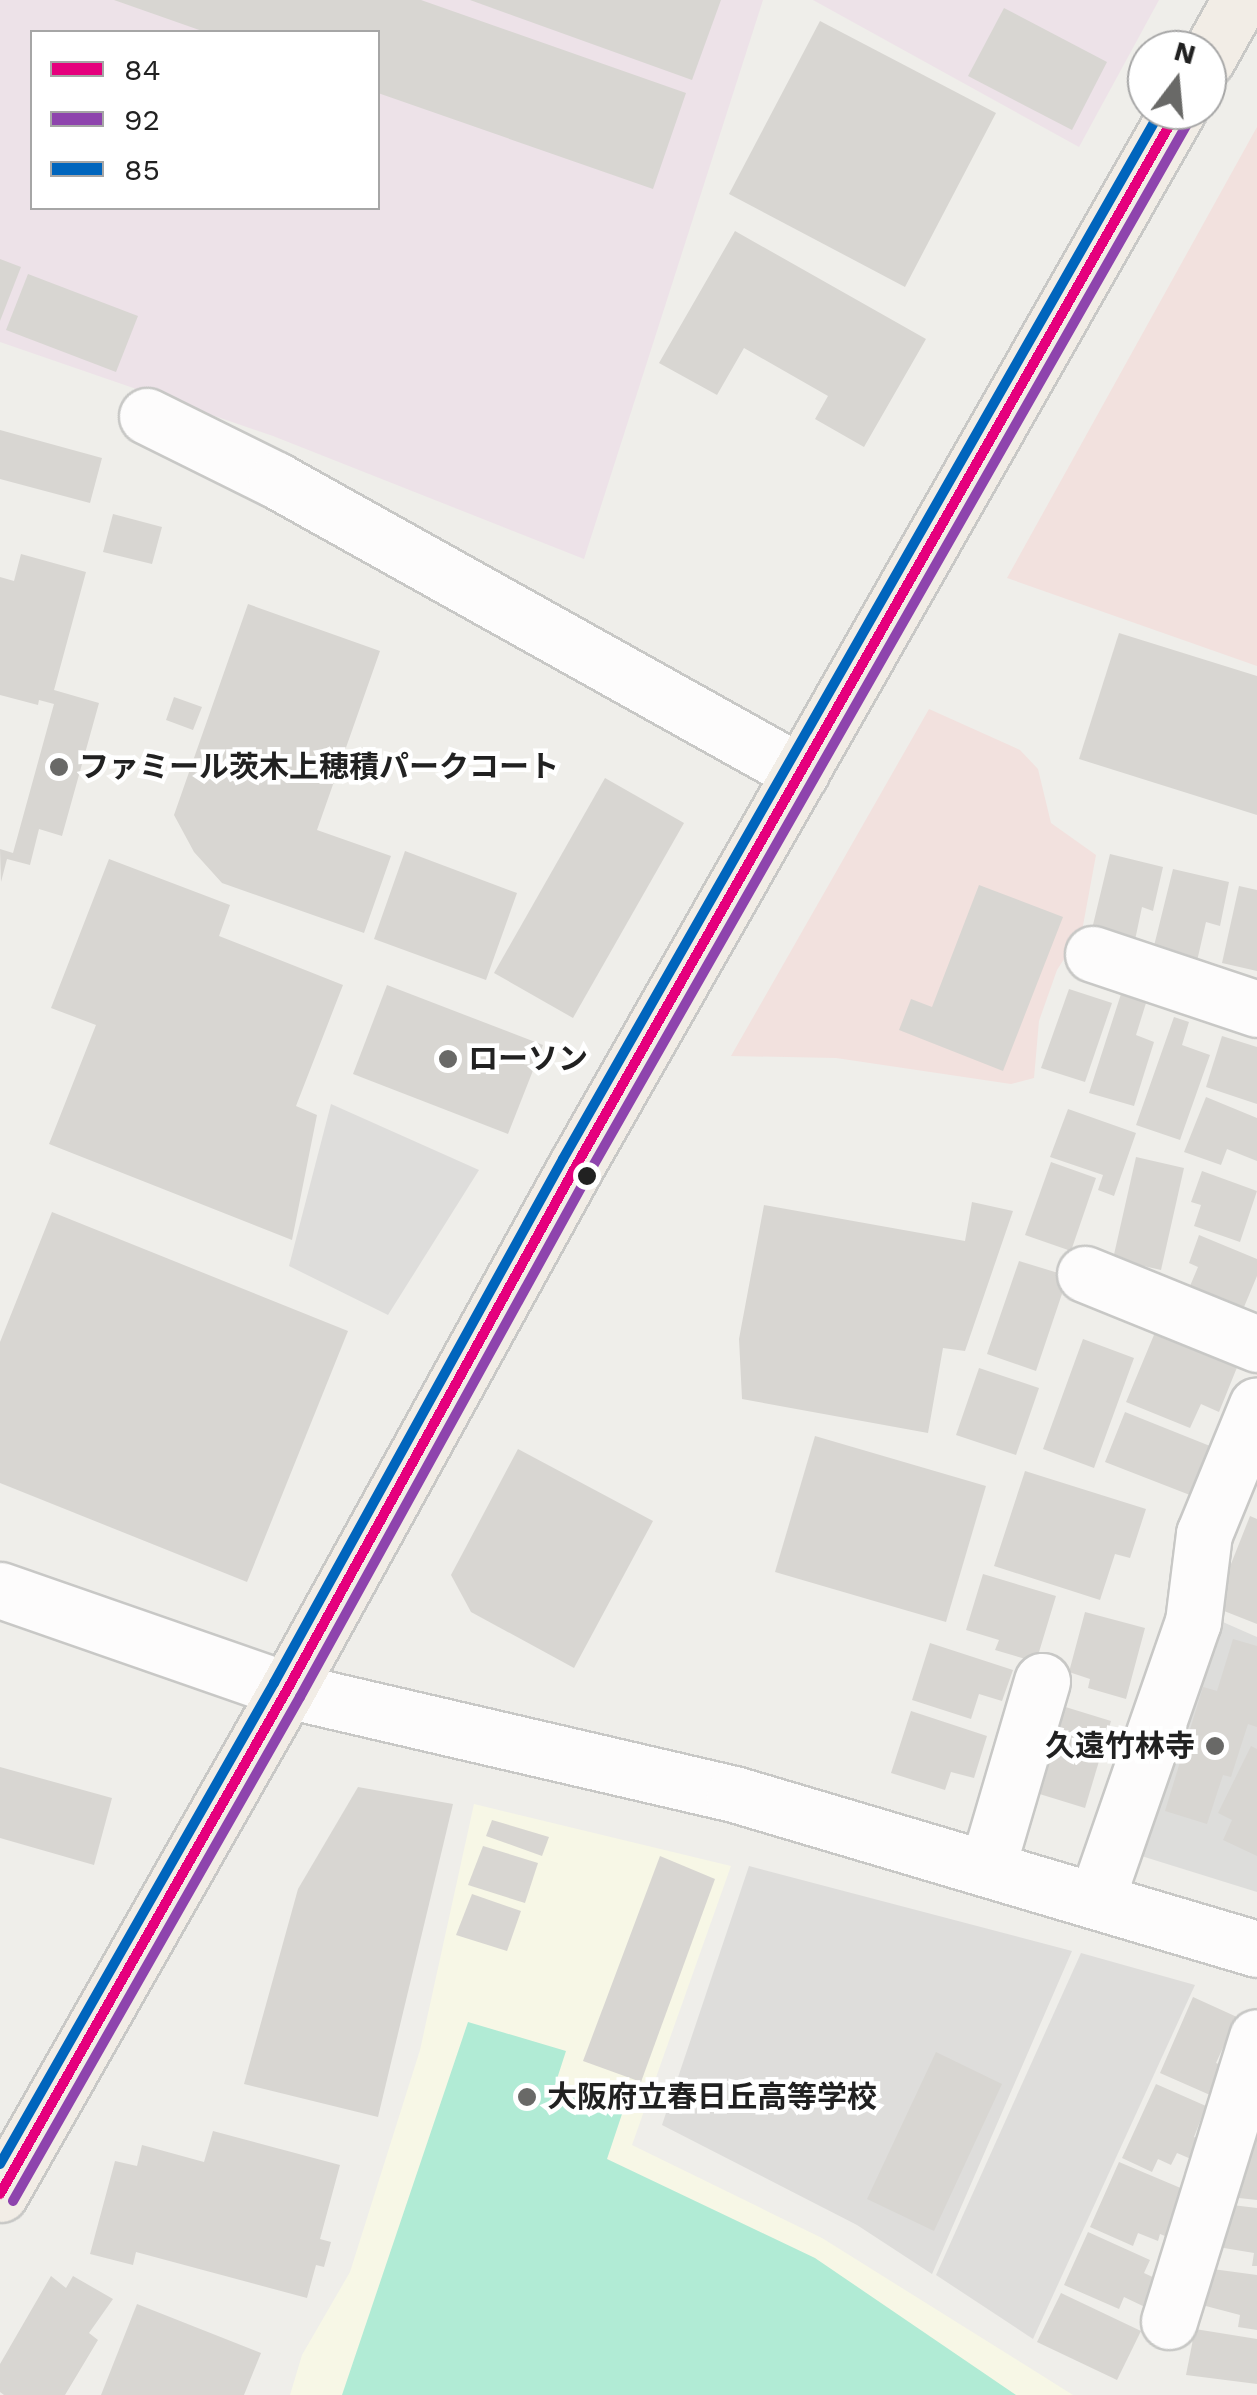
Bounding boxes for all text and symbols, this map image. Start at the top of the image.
legend [30,30,380,210]
north arrow [1127,30,1227,130]
text: N [1170,34,1199,71]
text: 84 [124,52,161,87]
text: 92 [124,102,160,137]
text: 85 [124,152,160,187]
place label: ファミール茨木上穂積パークコート [79,749,559,785]
marker: ファミール茨木上穂積パークコート [48,756,70,778]
place label: ローソン [468,1041,588,1077]
marker: ローソン [437,1048,459,1070]
unlabelled marker [577,1166,597,1186]
place label: 久遠竹林寺 [1045,1728,1195,1764]
marker: 久遠竹林寺 [1204,1735,1226,1757]
place label: 大阪府立春日丘高等学校 [547,2079,877,2115]
marker: 大阪府立春日丘高等学校 [516,2086,538,2108]

